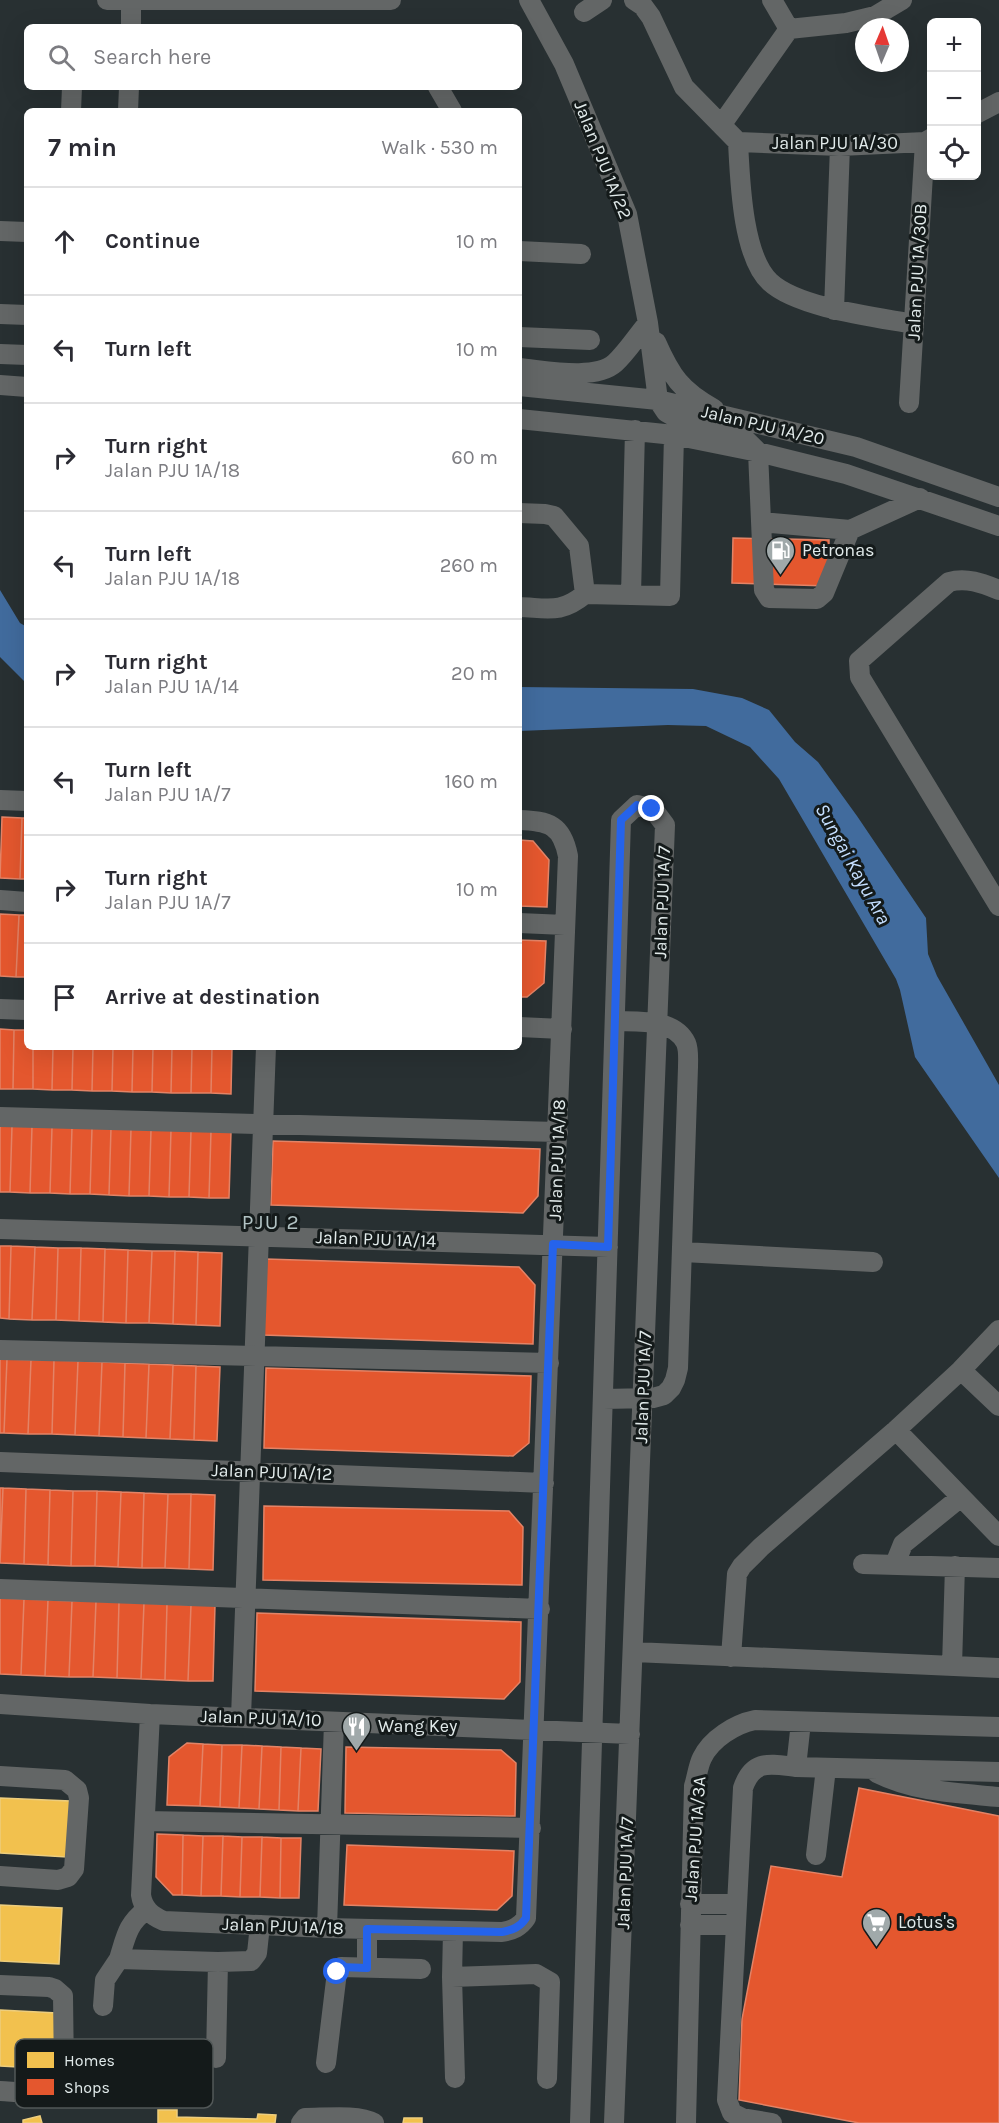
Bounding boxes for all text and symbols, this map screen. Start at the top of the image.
north arrow [855,18,909,72]
map controls [927,18,981,180]
button: + [927,18,981,72]
search box [24,24,522,90]
icon: search [45,41,78,74]
text: Search here [93,44,211,70]
button: − [927,72,981,126]
street label: Jalan PJU 1A/22 [569,98,637,222]
button: locate [927,126,981,180]
text: 7 min [48,132,117,163]
street label: Jalan PJU 1A/30 [772,132,898,154]
text: Walk · 530 m [381,136,498,159]
street label: Jalan PJU 1A/30B [902,203,932,341]
icon: ahead [48,225,81,258]
text: Continue [105,228,200,254]
text: 10 m [456,230,498,253]
icon: left [48,333,81,366]
text: Turn left [105,336,192,362]
text: 10 m [456,338,498,361]
street label: Jalan PJU 1A/20 [699,400,827,450]
text: Turn right [105,433,208,459]
icon: right [48,441,81,474]
text: 60 m [451,446,498,469]
text: Jalan PJU 1A/18 [105,459,240,482]
fuel station icon: Petronas [765,534,797,576]
place label: Petronas [802,539,875,561]
text: Turn left [105,541,192,567]
icon: left [48,549,81,582]
text: 260 m [440,554,498,577]
text: Jalan PJU 1A/18 [105,567,240,590]
text: Turn right [105,649,208,675]
icon: right [48,657,81,690]
text: 20 m [451,662,498,685]
text: Jalan PJU 1A/14 [105,675,239,698]
text: Turn left [105,757,192,783]
icon: left [48,765,81,798]
text: 160 m [445,770,498,793]
text: Jalan PJU 1A/7 [105,783,231,806]
route end [638,795,664,821]
water label: Sungai Kayu Ara [810,799,896,929]
street label: Jalan PJU 1A/7 [649,845,675,959]
text: Turn right [105,865,208,891]
icon: right [48,873,81,906]
text: 10 m [456,878,498,901]
text: Jalan PJU 1A/7 [105,891,231,914]
icon: arrive [48,981,81,1014]
text: Arrive at destination [105,984,320,1010]
street label: Jalan PJU 1A/18 [544,1099,570,1221]
district label: PJU 2 [242,1210,300,1234]
street label: Jalan PJU 1A/14 [315,1226,437,1252]
street label: Jalan PJU 1A/7 [630,1330,656,1444]
street label: Jalan PJU 1A/12 [211,1459,333,1485]
street label: Jalan PJU 1A/10 [200,1705,322,1731]
restaurant icon: Wang Key [341,1710,373,1752]
place label: Wang Key [378,1715,458,1737]
street label: Jalan PJU 1A/3A [680,1776,710,1902]
street label: Jalan PJU 1A/7 [612,1816,638,1930]
supermarket icon: Lotus's [861,1906,893,1948]
place label: Lotus's [898,1911,955,1933]
street label: Jalan PJU 1A/18 [222,1913,344,1939]
route start [323,1958,349,1984]
legend [15,2039,213,2108]
text: Homes [64,2051,115,2070]
text: Shops [64,2078,110,2097]

